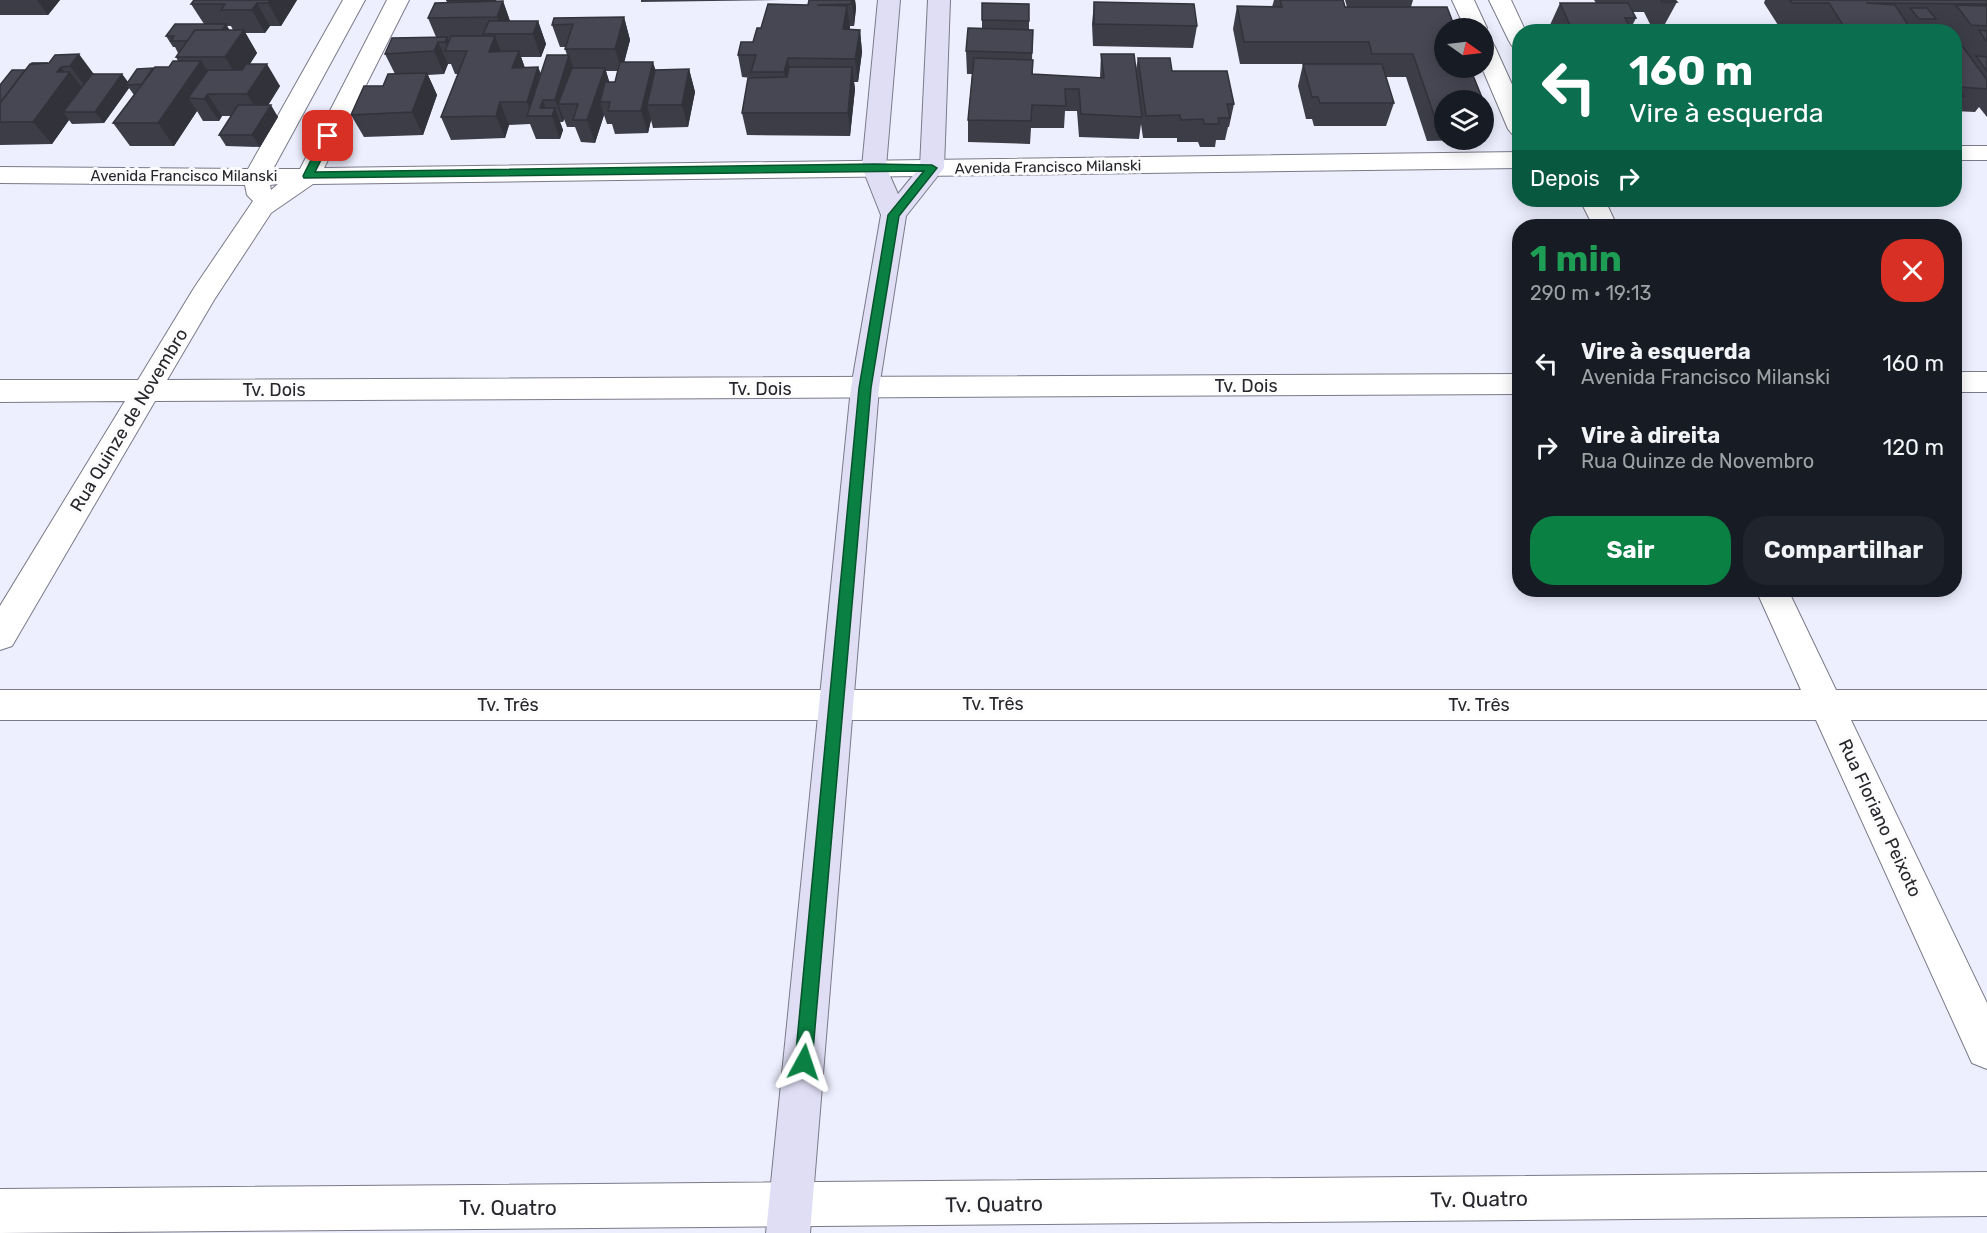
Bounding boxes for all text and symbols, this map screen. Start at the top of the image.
north arrow [1434,18,1494,78]
map controls [1434,18,1494,150]
text: 160 m [1629,46,1753,96]
icon: left [1530,48,1608,126]
button: layers [1434,90,1494,150]
text: Vire à esquerda [1629,97,1824,129]
pin [302,110,353,161]
icon: arrive [311,119,344,152]
street label: Avenida Francisco Milanski [954,156,1142,178]
icon: right [1612,162,1645,195]
text: Depois [1530,165,1600,192]
street label: Avenida Francisco Milanski [91,167,277,185]
text: 1 min [1530,237,1622,280]
button: close [1881,239,1944,302]
text: 290 m · 19:13 [1530,281,1652,305]
street label: Rua Quinze de Novembro [66,324,192,516]
text: Vire à esquerda [1581,338,1751,365]
icon: left [1530,347,1563,380]
text: 160 m [1882,350,1944,377]
text: Avenida Francisco Milanski [1581,365,1830,389]
street label: Tv. Dois [1214,375,1278,397]
street label: Tv. Dois [728,378,792,400]
street label: Tv. Dois [242,379,306,401]
text: Vire à direita [1581,422,1720,449]
icon: right [1530,431,1563,464]
text: 120 m [1883,434,1944,461]
text: Rua Quinze de Novembro [1581,449,1814,473]
button: Sair [1530,516,1731,585]
button: Compartilhar [1743,516,1944,585]
street label: Tv. Três [962,693,1024,715]
street label: Tv. Três [477,694,539,716]
street label: Tv. Três [1448,694,1510,716]
street label: Rua Floriano Peixoto [1834,735,1926,901]
position arrow [772,1030,836,1094]
street label: Tv. Quatro [1430,1186,1528,1212]
street label: Tv. Quatro [945,1191,1043,1217]
street label: Tv. Quatro [459,1195,557,1220]

